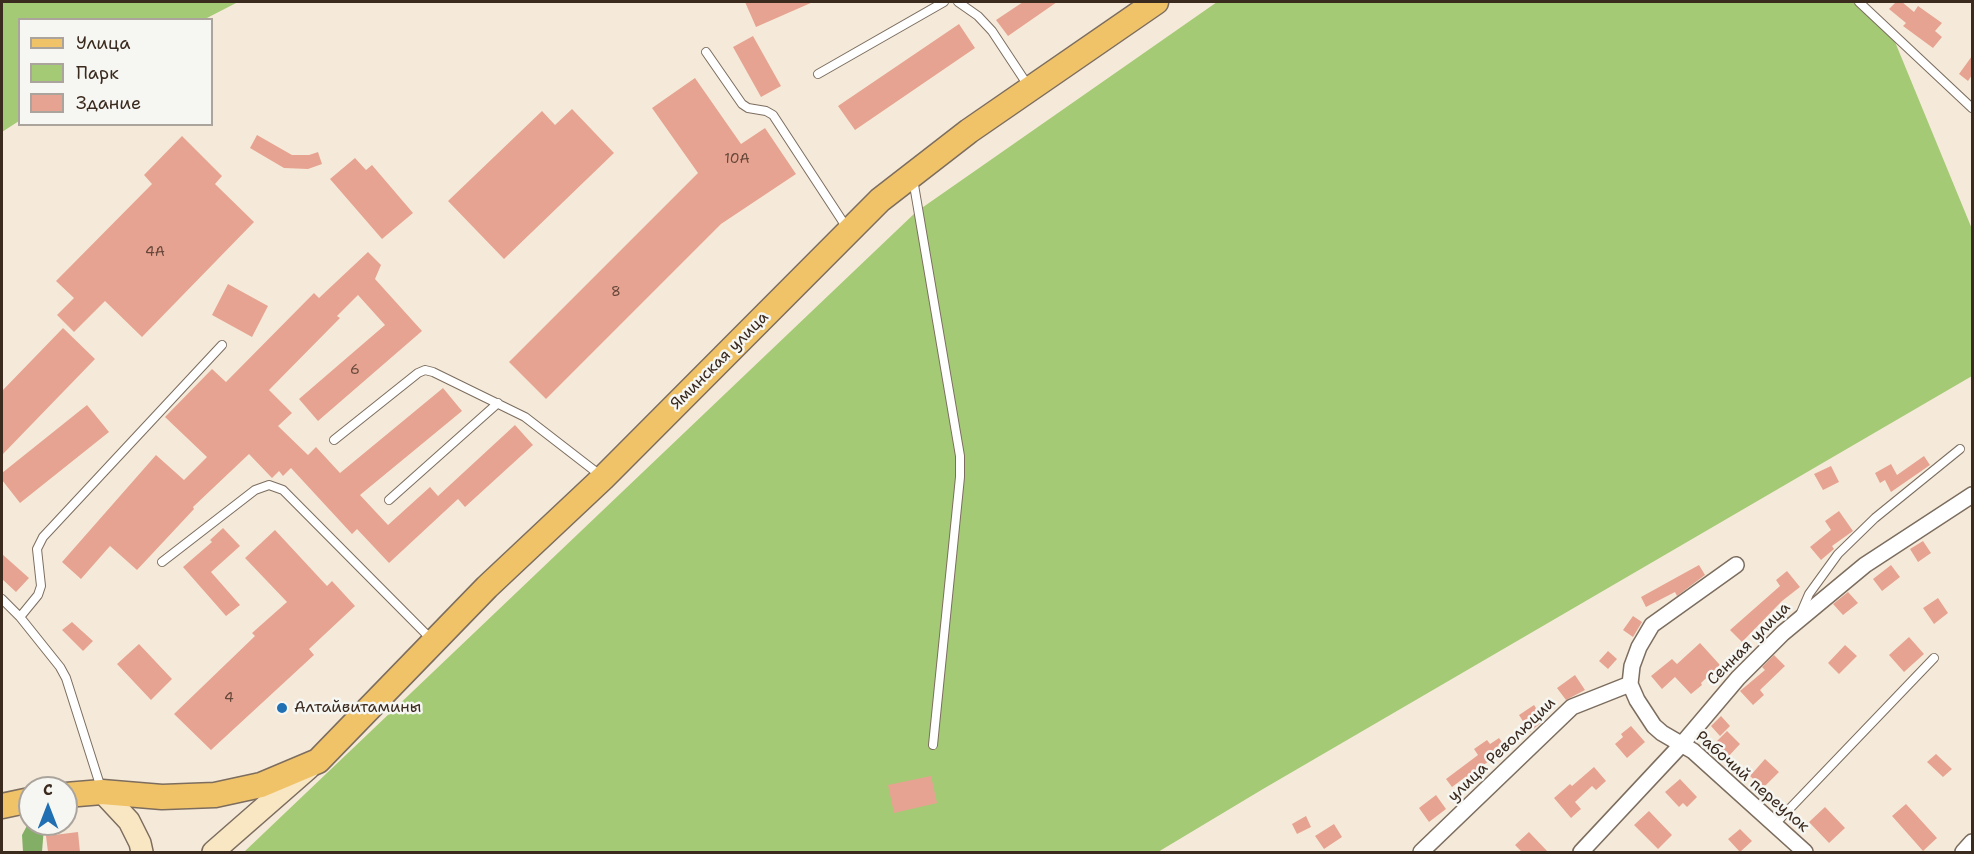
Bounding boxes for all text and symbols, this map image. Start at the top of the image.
legend [18,18,213,126]
text: Улица [76,31,130,55]
text: Парк [76,61,119,85]
text: Здание [76,91,141,115]
house number: 10А [724,151,750,167]
house number: 4А [145,244,165,260]
house number: 8 [611,284,621,300]
street label: Яминская улица [667,308,773,414]
house number: 6 [350,362,360,378]
street label: Сенная улица [1703,598,1795,690]
house number: 4 [224,690,234,706]
street label: улица Революции [1444,694,1560,806]
place label: Алтайвитамины [294,698,421,718]
marker: Алтайвитамины [275,701,289,715]
street label: Рабочий переулок [1691,727,1813,837]
north arrow [18,776,78,836]
text: С [43,779,53,800]

